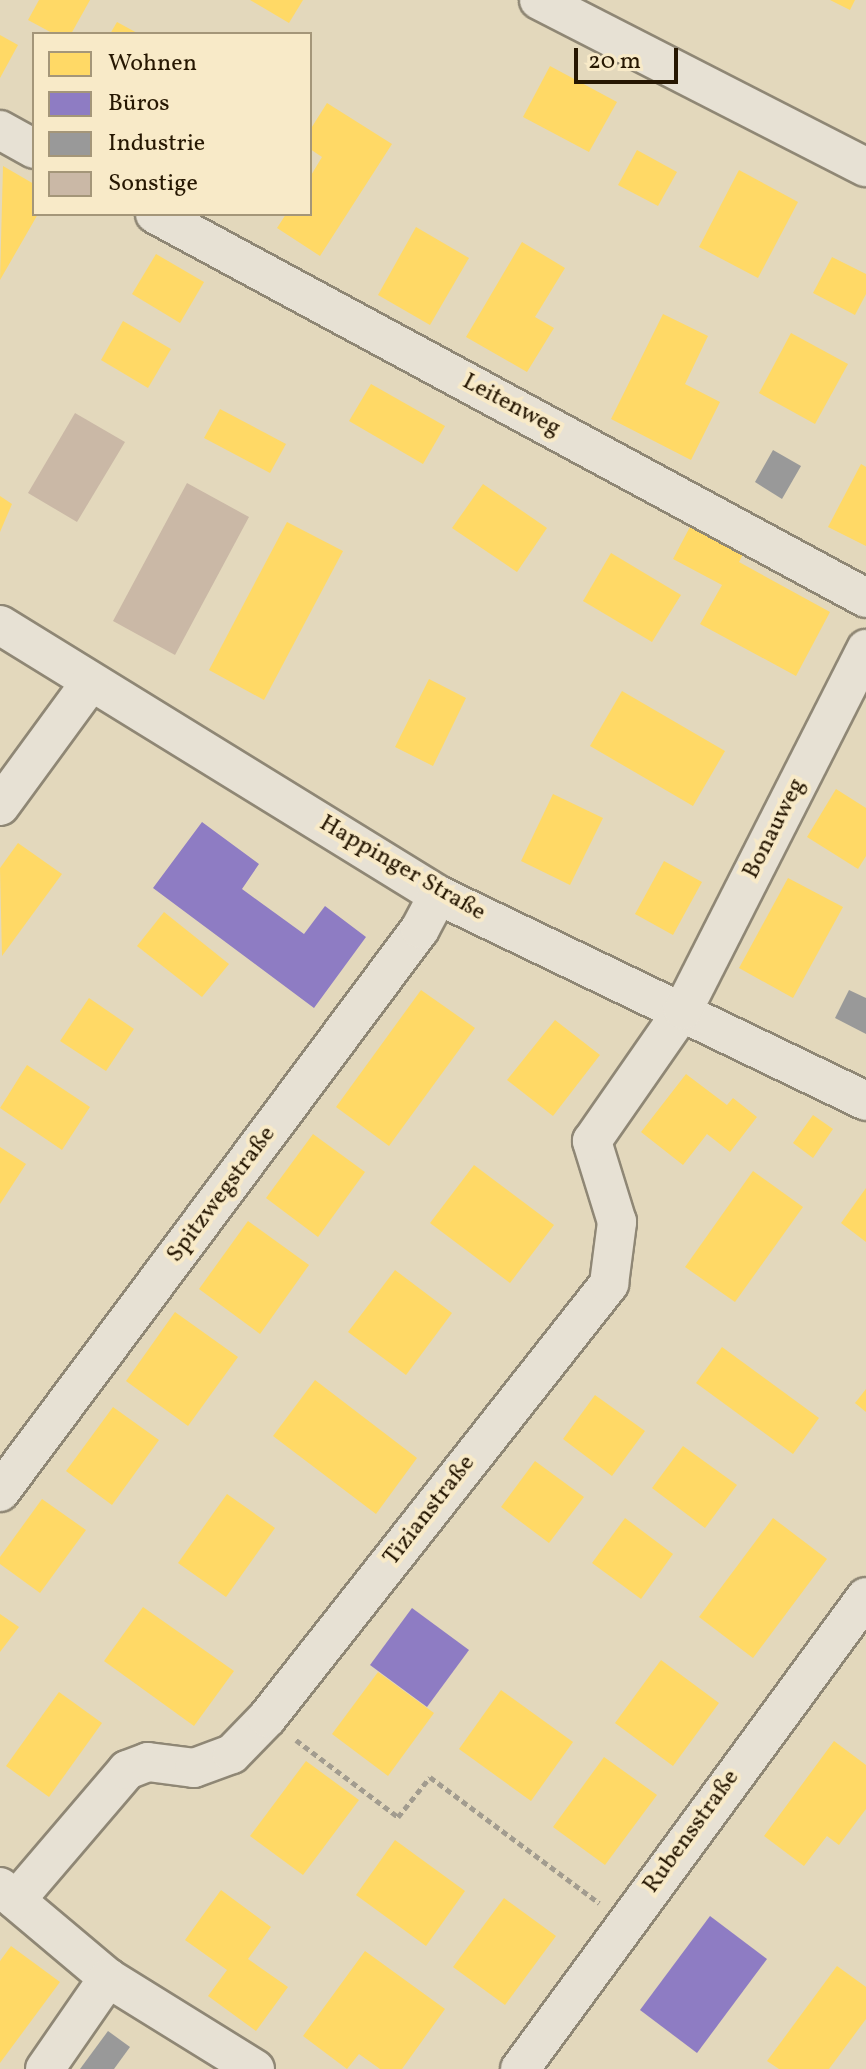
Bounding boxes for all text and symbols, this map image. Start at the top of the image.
legend [32,32,312,216]
scale bar [578,32,682,82]
text: 20 m [588,45,641,79]
text: Wohnen [108,47,197,81]
text: Büros [108,87,170,121]
text: Industrie [108,127,205,161]
text: Sonstige [108,167,198,201]
street label: Leitenweg [457,368,565,444]
street label: Bonauweg [737,774,813,884]
street label: Happinger Straße [314,810,490,928]
street label: Spitzwegstraße [161,1121,283,1269]
street label: Tizianstraße [378,1450,482,1572]
street label: Rubensstraße [638,1765,746,1899]

